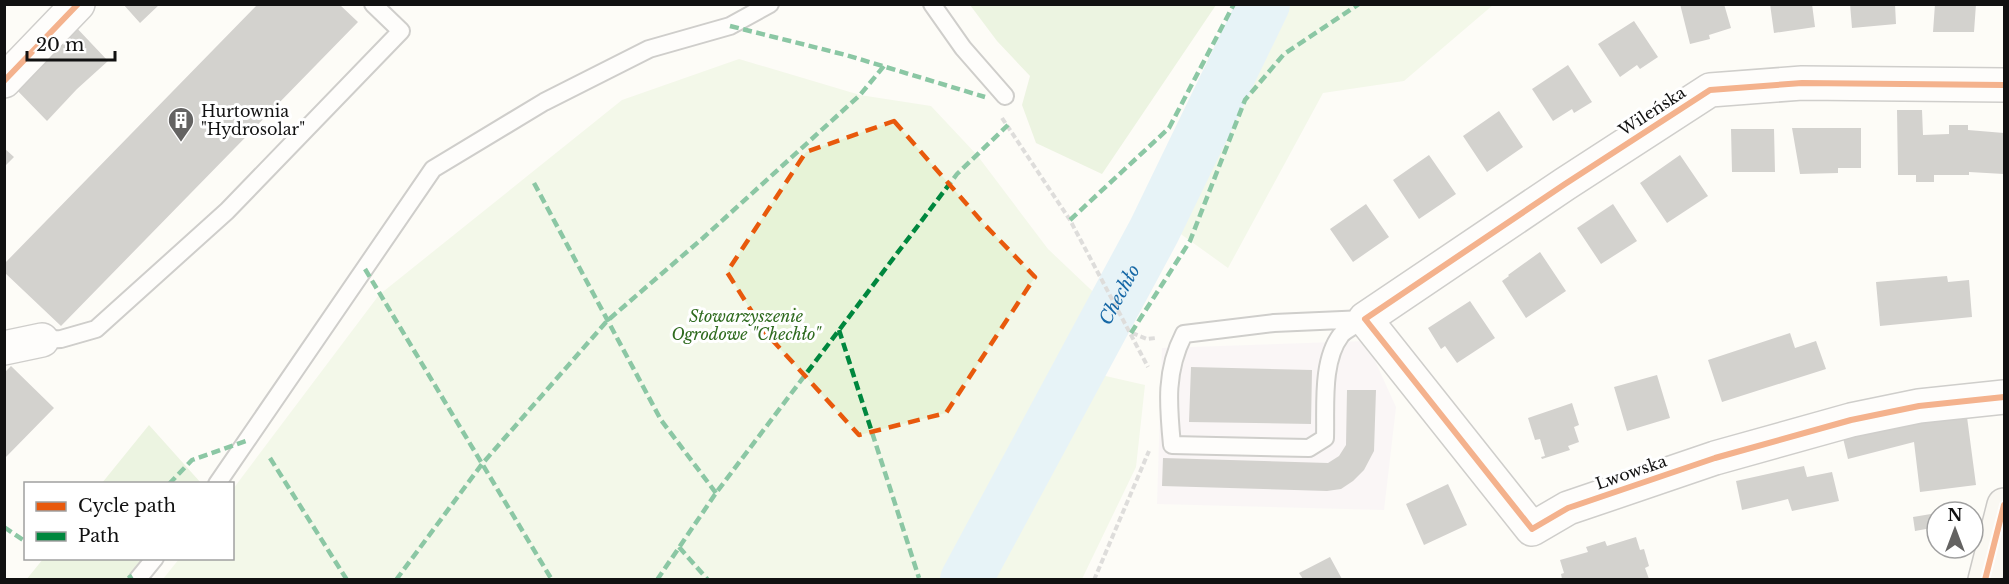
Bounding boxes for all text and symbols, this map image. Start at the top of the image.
scale bar [27,24,116,62]
text: 20 m [36,34,84,56]
street label: Wileńska [1614,82,1689,140]
place label: Hurtownia "Hydrosolar" [201,101,305,139]
building icon: Hurtownia "Hydrosolar" [166,105,196,143]
water label: Chechło [1095,261,1145,329]
park label: Stowarzyszenie Ogrodowe "Chechło" [671,306,822,344]
street label: Lwowska [1593,450,1669,493]
legend [24,482,234,560]
text: Cycle path [78,495,176,517]
north arrow [1925,500,1985,560]
text: N [1947,505,1963,525]
text: Path [78,525,119,547]

